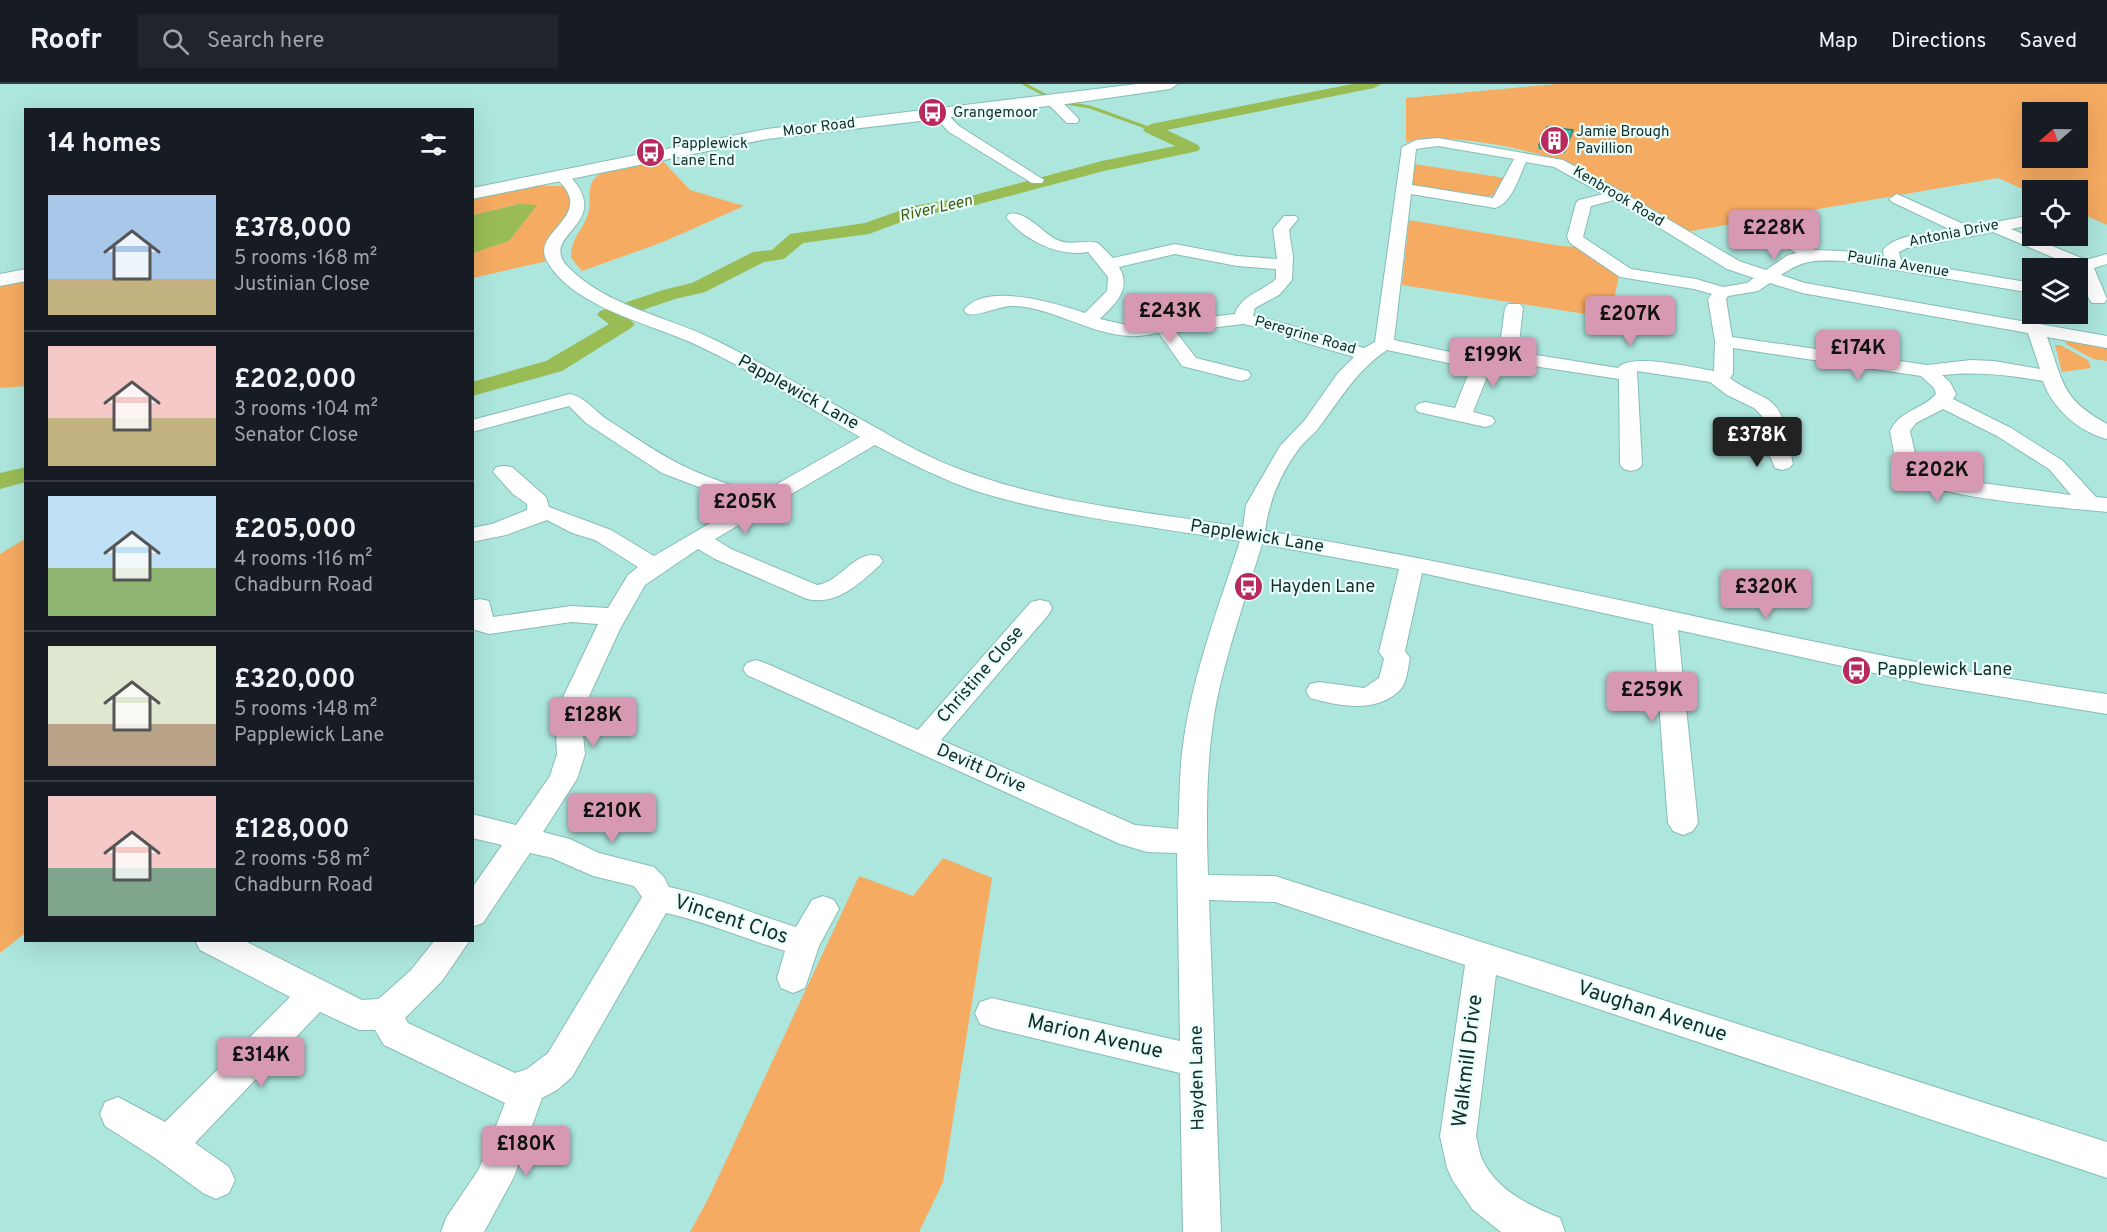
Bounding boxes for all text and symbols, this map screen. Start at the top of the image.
search box [138,14,558,68]
text: Roofr [30,23,102,59]
icon: search [159,25,192,58]
text: Search here [207,28,324,55]
text: Map [1818,28,1858,55]
text: Directions [1891,28,1986,55]
text: Saved [2019,28,2077,55]
bus stop icon: Grangemoor [916,97,948,129]
north arrow [2022,102,2088,168]
map controls [2022,102,2088,324]
place label: Grangemoor [953,104,1038,123]
street label: Moor Road [782,114,856,142]
place label: Jamie Brough Pavillion [1576,123,1669,159]
building icon: Jamie Brough Pavillion [1539,125,1571,157]
text: 14 homes [48,128,162,161]
icon: filters [417,128,450,161]
place label: Papplewick Lane End [672,135,748,171]
bus stop icon: Papplewick Lane End [635,137,667,169]
street label: Kenbrook Road [1569,162,1667,232]
button: locate [2022,180,2088,246]
water label: River Leen [898,191,975,227]
pin: £228K [1732,210,1816,261]
text: £378,000 [234,213,352,246]
text: £228K [1742,216,1806,242]
street label: Antonia Drive [1907,216,2001,252]
icon: home [96,219,168,291]
text: 5 rooms · 168 m² [234,246,377,272]
street label: Paulina Avenue [1846,248,1950,282]
button: layers [2022,258,2088,324]
text: Justinian Close [234,272,370,298]
pin: £243K [1128,293,1212,344]
pin: £207K [1588,296,1672,347]
text: £243K [1138,299,1202,325]
text: £207K [1599,302,1661,328]
street label: Peregrine Road [1252,312,1358,360]
pin: £174K [1816,330,1900,381]
text: £174K [1830,336,1886,362]
pin: £199K [1451,337,1535,388]
text: £199K [1464,343,1522,369]
street label: Papplewick Lane [733,350,863,436]
text: £202,000 [234,364,357,397]
icon: home [96,370,168,442]
text: 3 rooms · 104 m² [234,397,378,423]
pin: £378K [1715,417,1799,468]
text: Senator Close [234,423,358,449]
text: £378K [1727,423,1787,449]
pin: £202K [1895,452,1979,503]
text: £202K [1905,458,1969,484]
pin: £205K [703,484,787,535]
text: £205K [713,490,777,516]
text: £205,000 [234,514,357,547]
street label: Papplewick Lane [1188,515,1326,559]
icon: home [96,520,168,592]
text: 4 rooms · 116 m² [234,547,372,573]
pin: £320K [1724,569,1808,620]
bus stop icon: Hayden Lane [1233,571,1265,603]
text: Chadburn Road [234,573,373,599]
text: £320K [1734,575,1798,601]
place label: Hayden Lane [1270,576,1375,599]
street label: Christine Close [933,622,1029,728]
bus stop icon: Papplewick Lane [1840,654,1872,686]
place label: Papplewick Lane [1877,659,2012,682]
text: £320,000 [234,664,356,697]
icon: home [96,670,168,742]
pin: £259K [1610,672,1694,723]
text: £259K [1621,678,1683,704]
text: 5 rooms · 148 m² [234,697,377,723]
pin: £128K [551,697,635,748]
text: £128K [564,703,622,729]
text: Papplewick Lane [234,723,384,749]
street label: Devitt Drive [933,739,1029,799]
pin: £210K [570,793,654,844]
text: £210K [582,799,642,825]
text: £128,000 [234,814,350,847]
icon: home [96,820,168,892]
text: 2 rooms · 58 m² [234,847,370,873]
text: Chadburn Road [234,873,373,899]
street label: Vincent Clos [671,889,791,951]
street label: Vaughan Avenue [1574,975,1730,1049]
street label: Walkmill Drive [1446,993,1490,1129]
street label: Marion Avenue [1024,1008,1166,1066]
street label: Hayden Lane [1186,1025,1210,1131]
pin: £314K [219,1037,303,1088]
text: £314K [231,1043,291,1069]
pin: £180K [484,1126,568,1177]
text: £180K [496,1132,556,1158]

